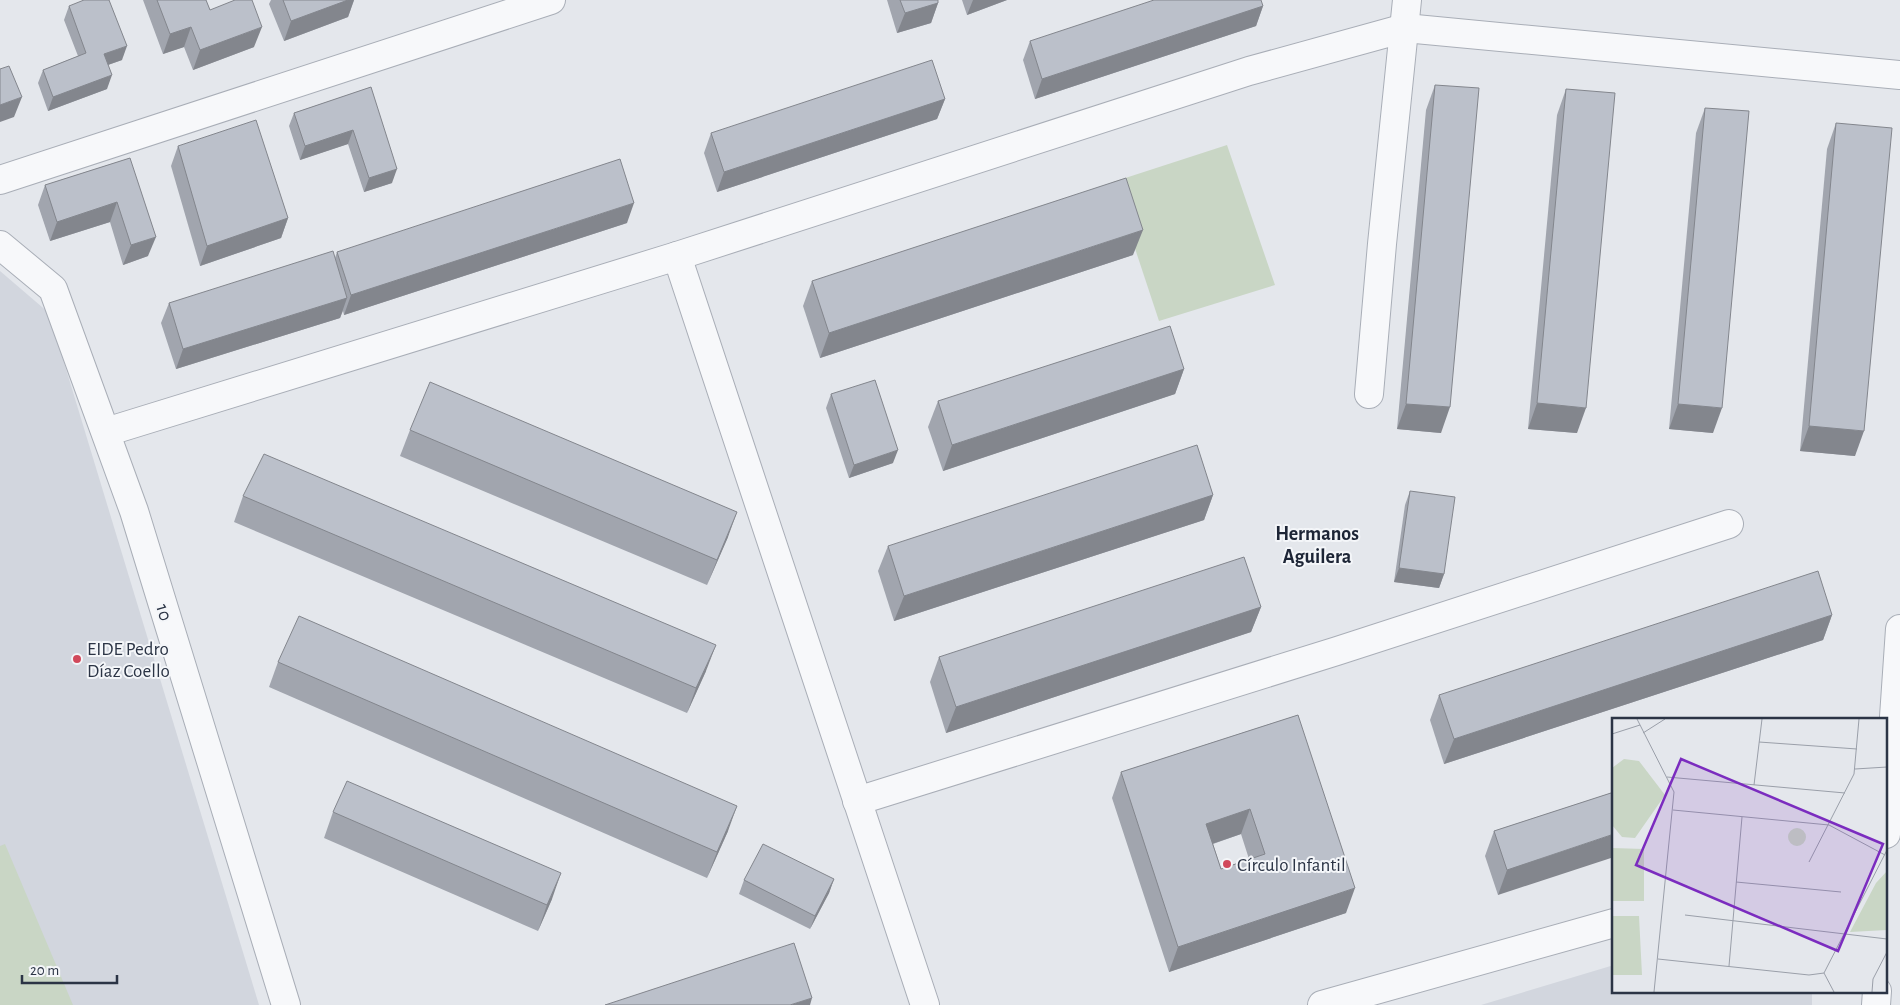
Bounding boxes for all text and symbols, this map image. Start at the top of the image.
district label: Hermanos Aguilera [1275,524,1359,567]
street label: 10 [152,602,175,623]
place label: EIDE Pedro Díaz Coello [87,640,170,681]
marker: EIDE Pedro Díaz Coello [71,653,83,665]
inset map [1612,718,1888,992]
place label: Círculo Infantil [1237,856,1346,875]
marker: Círculo Infantil [1221,858,1233,870]
scale bar [22,952,118,984]
text: 20 m [30,963,59,978]

